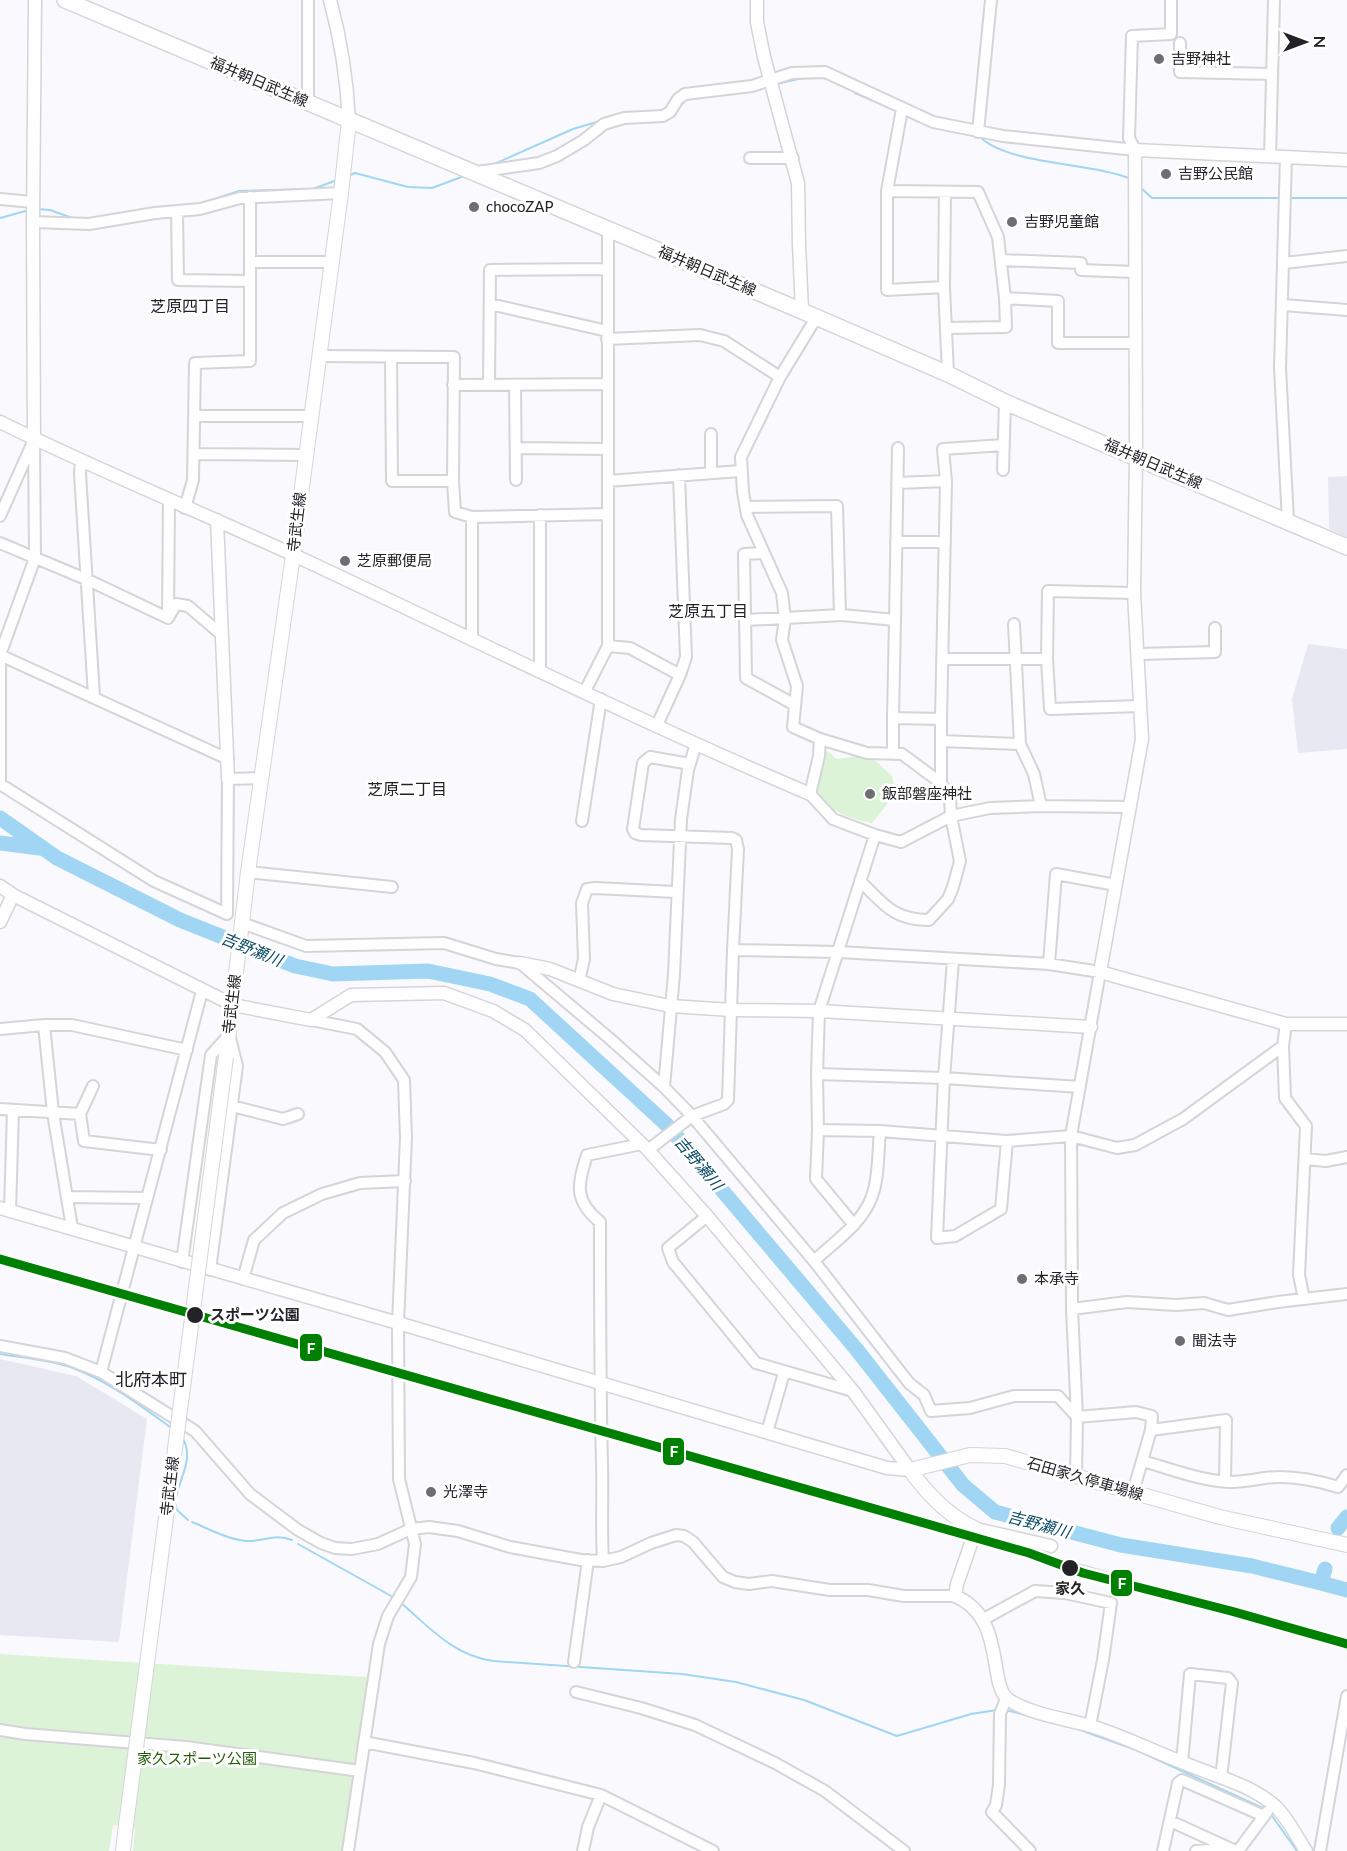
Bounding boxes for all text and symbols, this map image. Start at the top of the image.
north arrow [1275,12,1335,72]
text: N [1311,36,1330,48]
place label: 吉野神社 [1171,49,1231,67]
street label: 福井朝日武生線 [208,52,311,110]
marker: 吉野神社 [1152,52,1166,66]
place label: 吉野公民館 [1178,164,1253,182]
marker: 吉野公民館 [1159,167,1173,181]
place label: chocoZAP [486,197,553,215]
marker: chocoZAP [467,200,481,214]
place label: 吉野児童館 [1024,212,1099,230]
marker: 吉野児童館 [1005,215,1019,229]
street label: 福井朝日武生線 [656,241,759,299]
district label: 芝原四丁目 [150,296,230,315]
street label: 福井朝日武生線 [1102,434,1205,492]
street label: 寺武生線 [283,491,309,553]
place label: 芝原郵便局 [357,551,432,569]
marker: 芝原郵便局 [338,554,352,568]
district label: 芝原五丁目 [668,601,748,620]
district label: 芝原二丁目 [367,779,447,798]
place label: 飯部磐座神社 [882,784,972,802]
marker: 飯部磐座神社 [863,787,877,801]
water label: 吉野瀬川 [219,928,287,970]
street label: 寺武生線 [218,973,244,1035]
water label: 吉野瀬川 [672,1132,729,1195]
place label: 本承寺 [1034,1269,1079,1287]
marker: 本承寺 [1015,1272,1029,1286]
marker: スポーツ公園 [185,1305,205,1325]
place label: スポーツ公園 [210,1305,300,1323]
place label: 聞法寺 [1192,1331,1237,1349]
line badge: F [299,1333,323,1362]
marker: 聞法寺 [1173,1334,1187,1348]
text: F [306,1338,316,1357]
district label: 北府本町 [115,1368,187,1390]
line badge: F [662,1437,685,1466]
text: F [669,1441,679,1460]
street label: 石田家久停車場線 [1025,1453,1145,1503]
street label: 寺武生線 [156,1455,182,1517]
place label: 光澤寺 [443,1482,488,1500]
marker: 光澤寺 [424,1485,438,1499]
water label: 吉野瀬川 [1006,1506,1074,1541]
marker: 家久 [1060,1558,1080,1578]
line badge: F [1110,1569,1133,1597]
text: F [1117,1573,1127,1592]
place label: 家久 [1055,1579,1085,1597]
park label: 家久スポーツ公園 [137,1749,257,1767]

